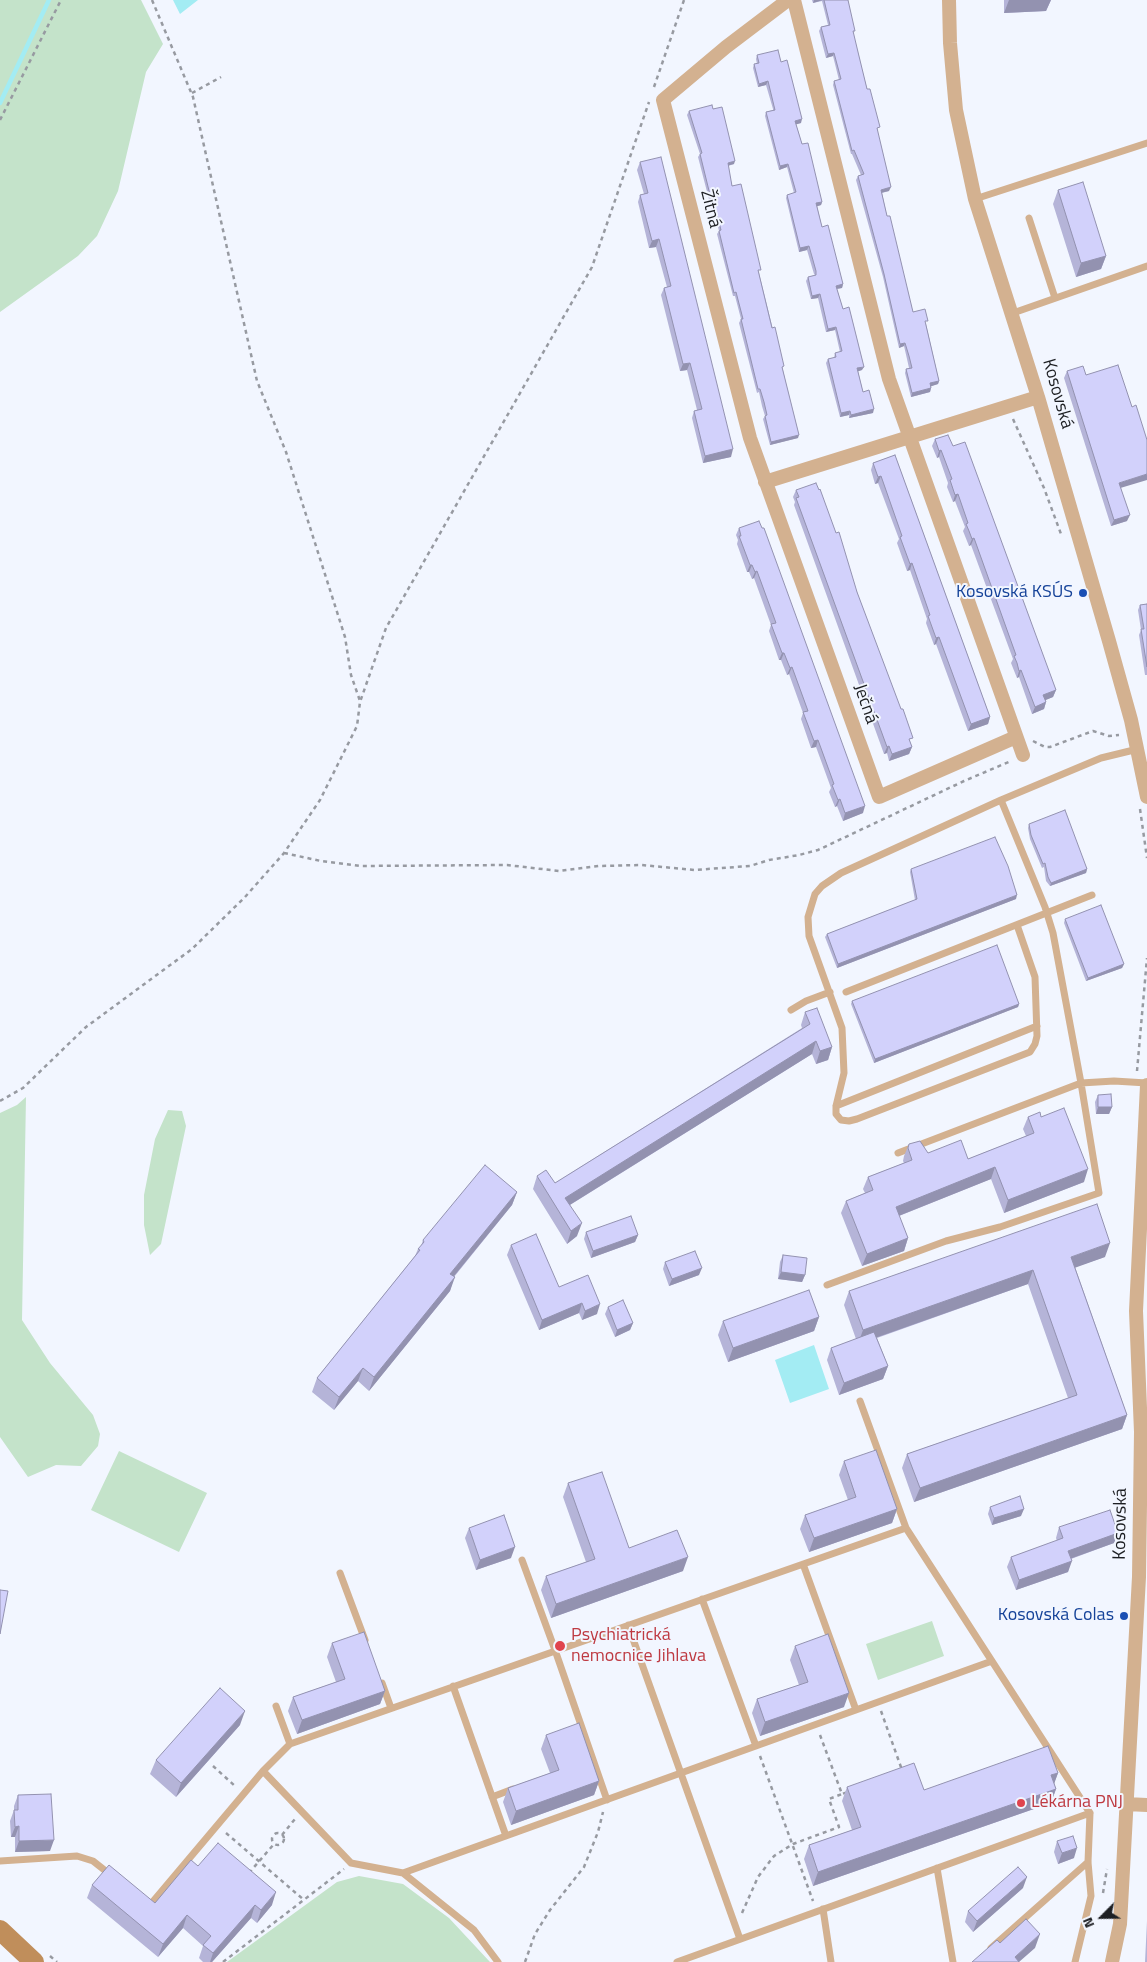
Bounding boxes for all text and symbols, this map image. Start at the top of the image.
street label: Žitná [695,188,725,230]
street label: Kosovská [1037,357,1077,431]
place label: Kosovská KSÚS [956,582,1073,604]
marker: Kosovská KSÚS [1077,587,1089,599]
street label: Ječná [848,681,882,727]
street label: Kosovská [1110,1488,1132,1560]
place label: Kosovská Colas [998,1605,1114,1627]
marker: Kosovská Colas [1118,1610,1130,1622]
place label: Psychiatrická nemocnice Jihlava [571,1625,706,1668]
marker: Psychiatrická nemocnice Jihlava [553,1639,567,1653]
place label: Lékárna PNJ [1031,1792,1123,1814]
marker: Lékárna PNJ [1015,1797,1027,1809]
north arrow [1077,1892,1127,1942]
text: N [1076,1914,1099,1932]

